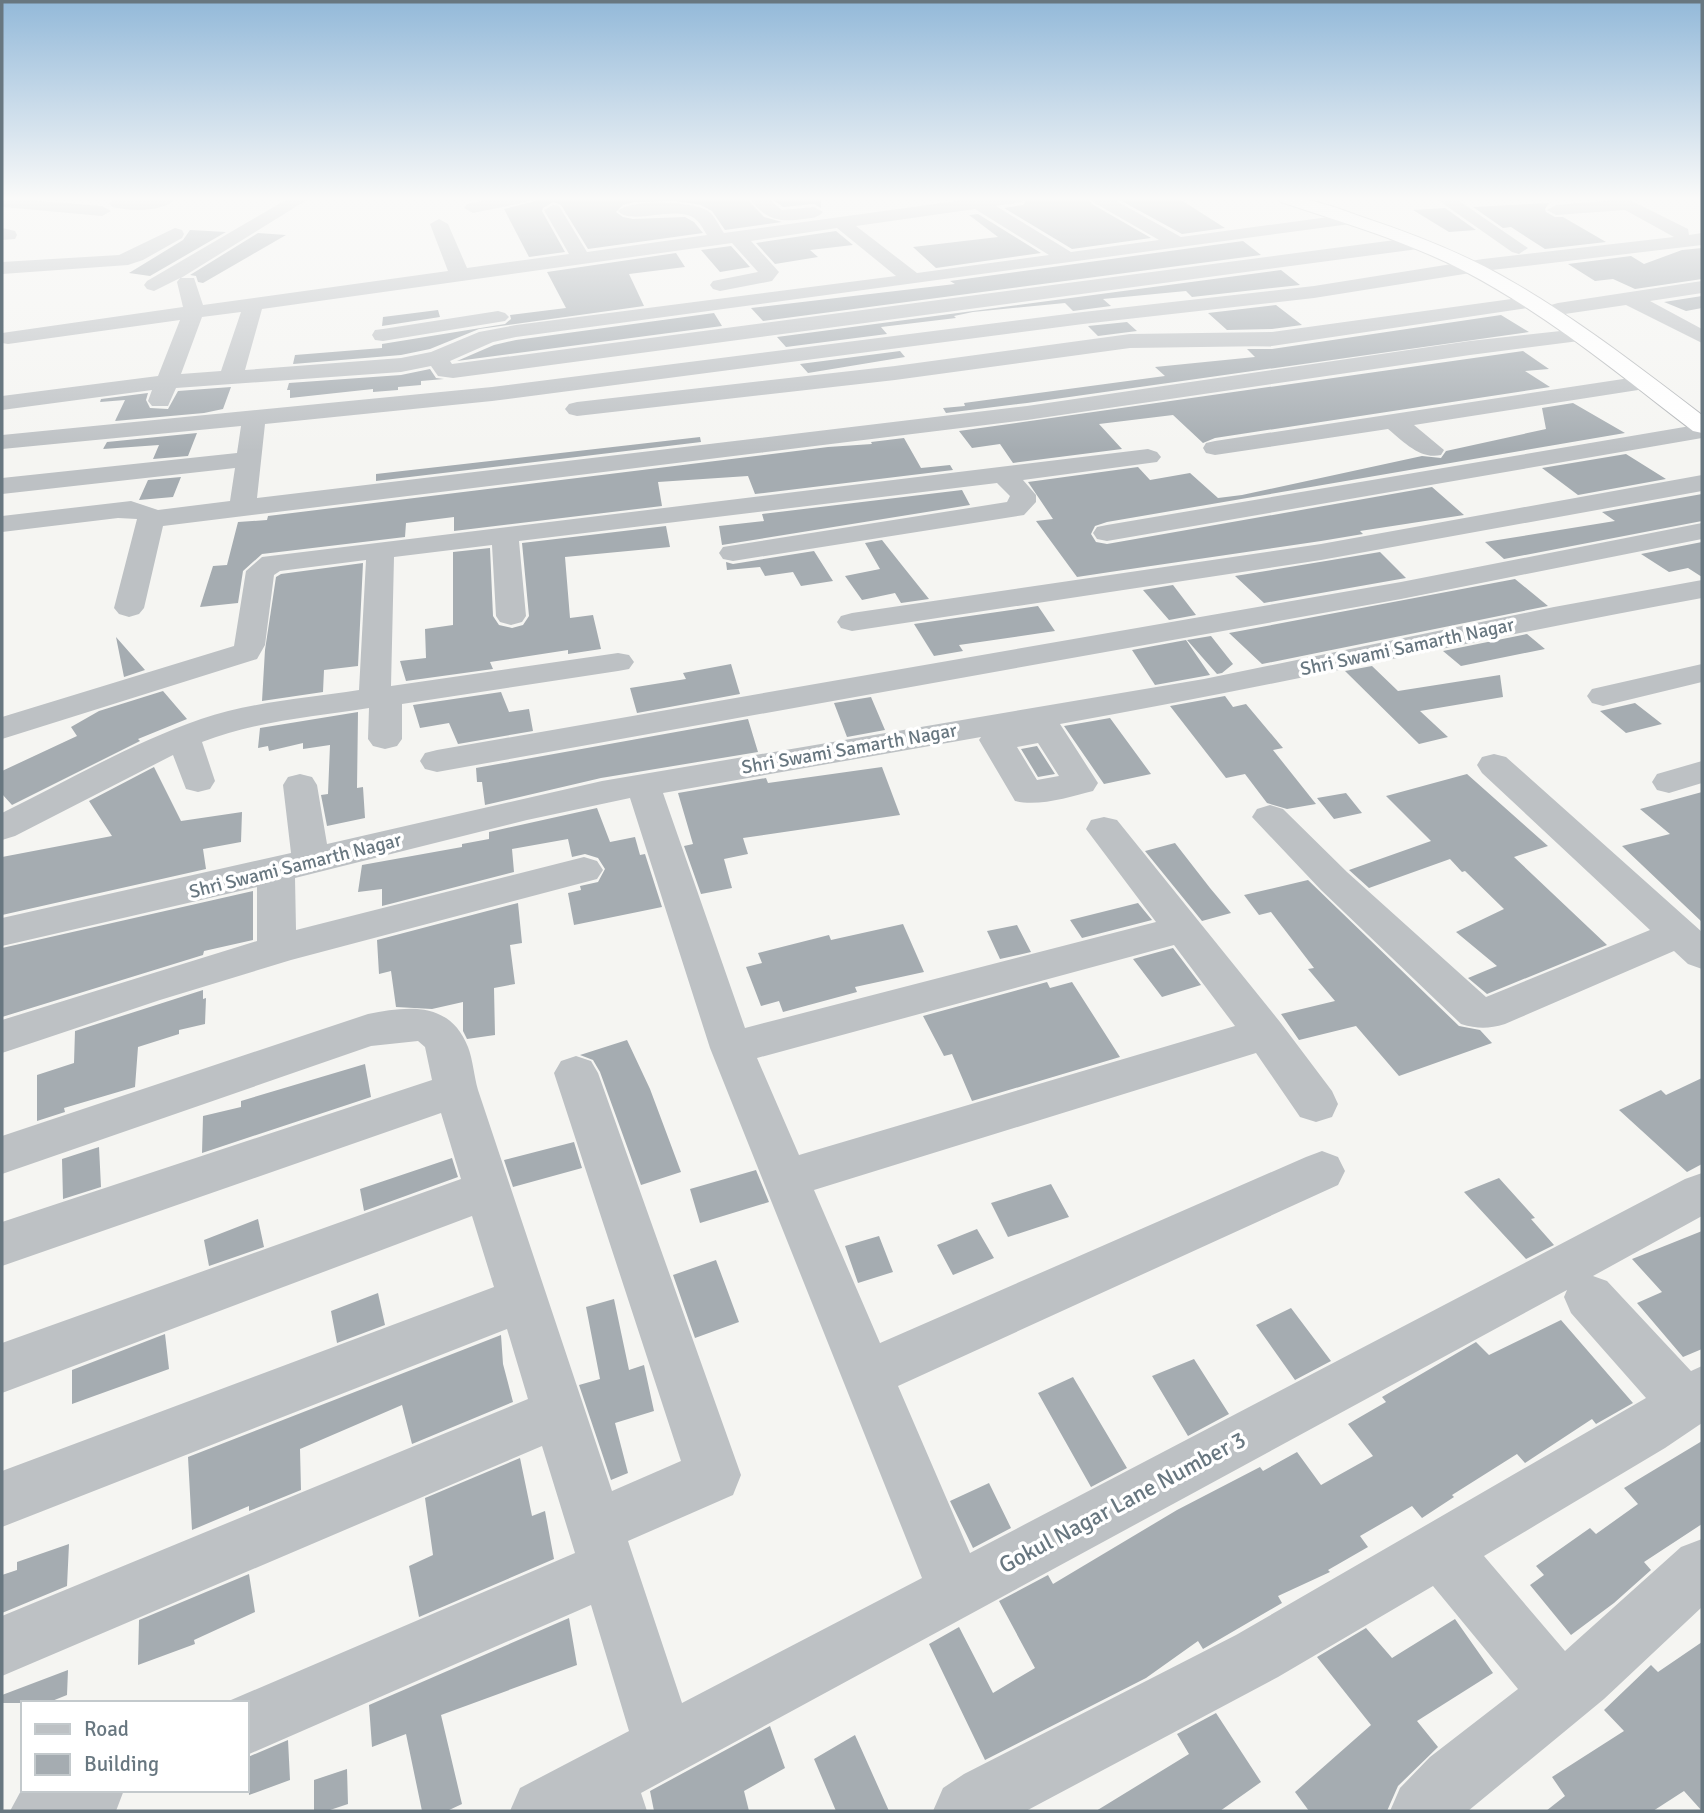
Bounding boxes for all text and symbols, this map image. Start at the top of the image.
street label: Shri Swami Samarth Nagar [1298,613,1516,681]
street label: Shri Swami Samarth Nagar [740,718,959,780]
street label: Shri Swami Samarth Nagar [187,828,404,904]
street label: Gokul Nagar Lane Number 3 [994,1425,1251,1580]
legend [21,1701,248,1792]
text: Road [84,1716,129,1742]
text: Building [84,1751,159,1777]

